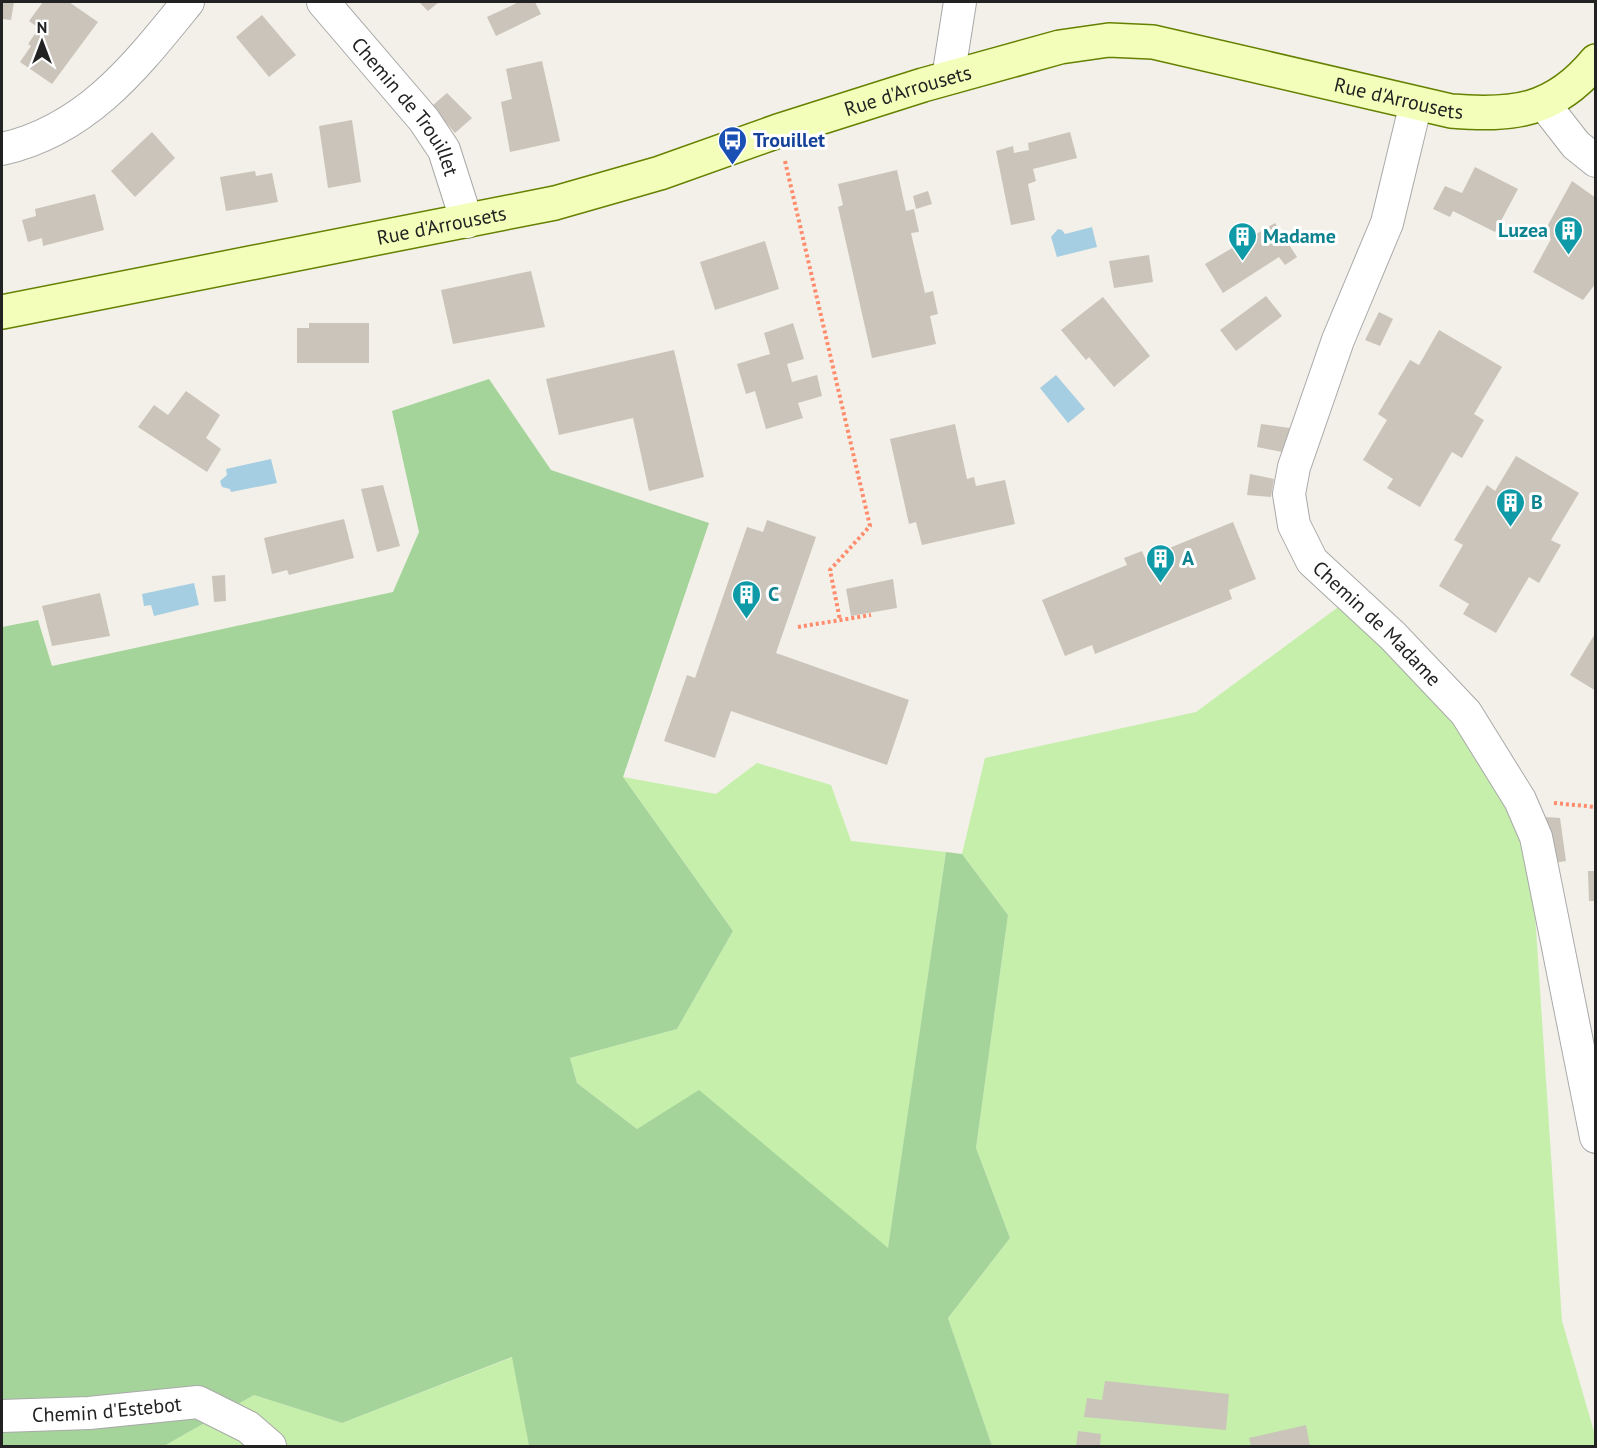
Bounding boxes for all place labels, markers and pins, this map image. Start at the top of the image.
bus stop icon: Trouillet [716,124,748,166]
place label: Trouillet [753,127,825,153]
building icon: Luzea [1553,214,1585,256]
place label: Luzea [1498,217,1548,243]
building icon: Madame [1226,220,1258,262]
place label: Madame [1263,223,1336,249]
building icon: B [1494,486,1526,528]
place label: B [1531,489,1543,515]
building icon: A [1145,542,1177,584]
place label: A [1182,545,1195,571]
building icon: C [731,578,763,620]
place label: C [768,581,779,607]

